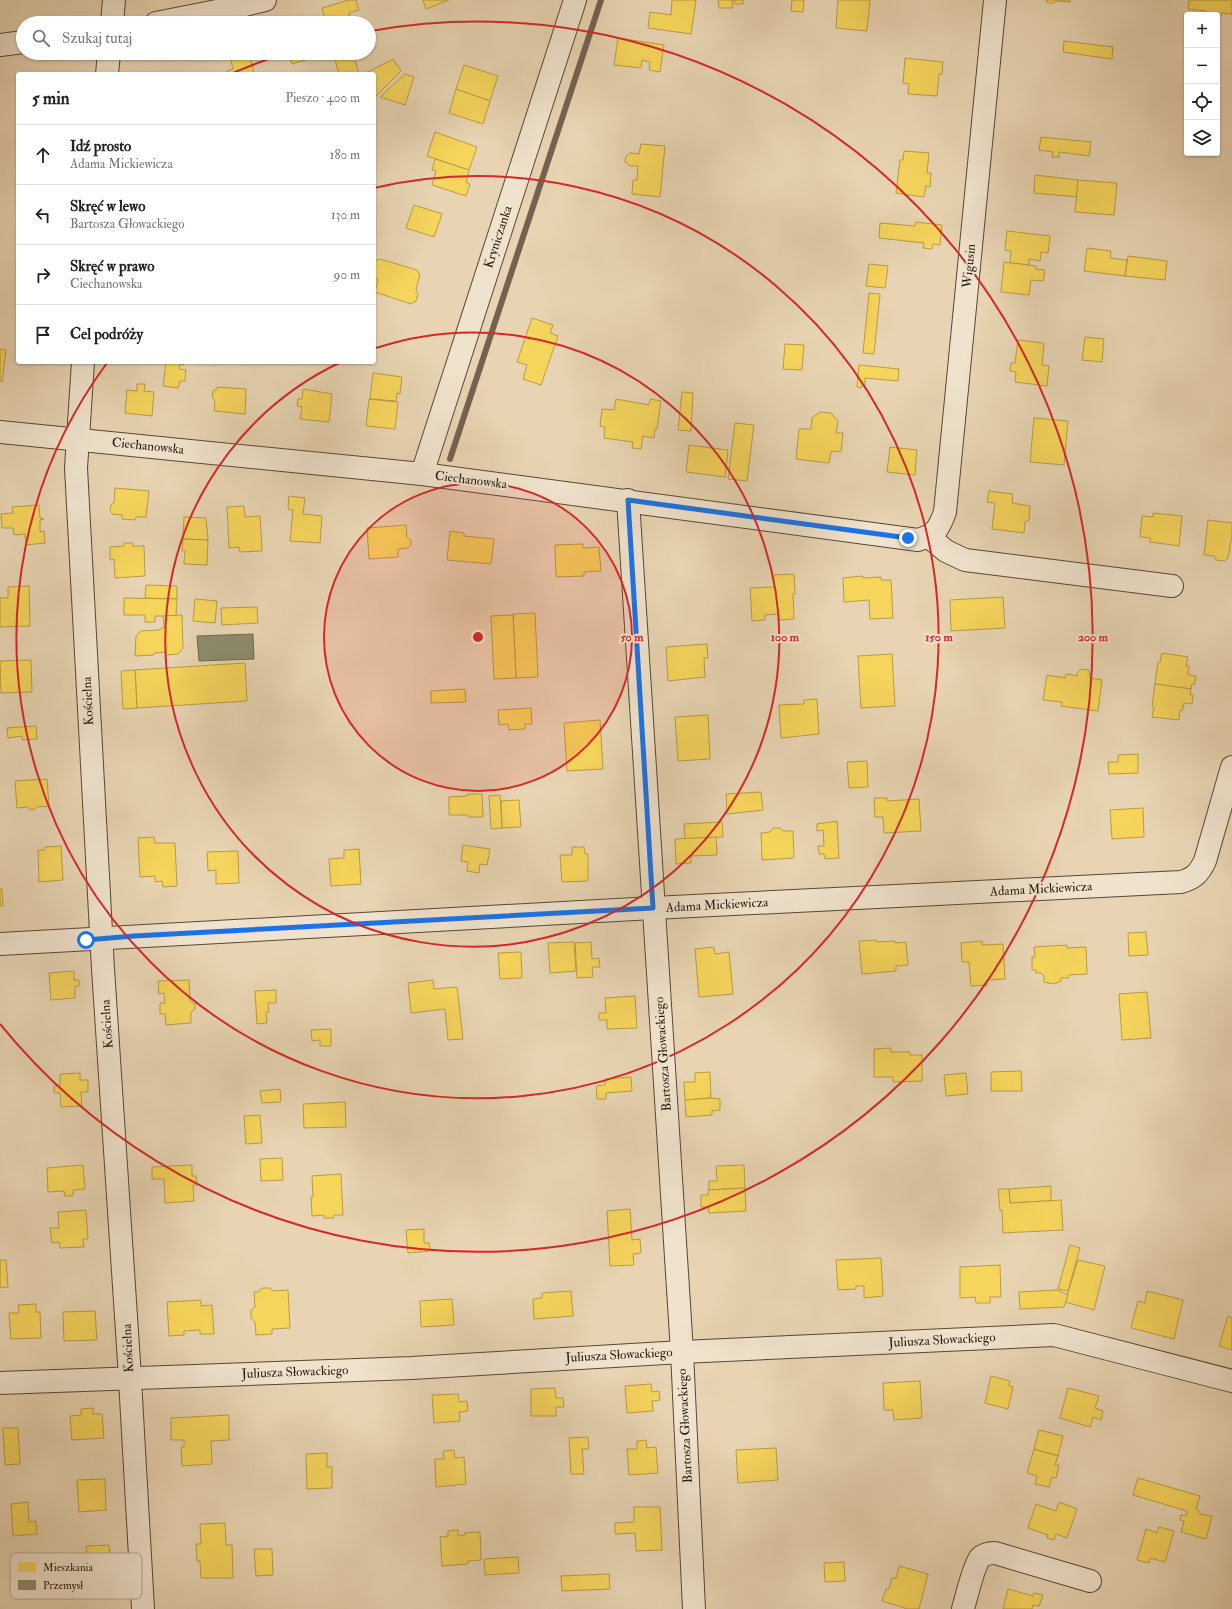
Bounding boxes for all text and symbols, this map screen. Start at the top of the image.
map controls [1184,12,1220,156]
button: + [1184,12,1220,48]
search box [16,16,376,60]
icon: search [30,27,52,49]
text: Szukaj tutaj [62,29,132,48]
button: − [1184,48,1220,84]
button: locate [1184,84,1220,120]
text: 5 min [32,88,70,109]
text: Pieszo · 400 m [285,90,360,106]
button: layers [1184,120,1220,156]
text: Idź prosto [70,137,131,156]
icon: ahead [32,144,54,166]
text: 180 m [330,147,360,163]
text: Adama Mickiewicza [70,156,173,172]
text: Skręć w lewo [70,197,145,216]
street label: Kryniczanka [480,203,517,271]
icon: left [32,204,54,226]
text: 130 m [331,207,360,223]
text: Bartosza Głowackiego [70,216,185,232]
street label: Wigusin [959,243,979,290]
text: Skręć w prawo [70,257,154,276]
icon: right [32,264,54,286]
text: 90 m [334,267,360,283]
text: Ciechanowska [70,276,142,292]
icon: arrive [32,324,54,346]
text: Cel podróży [70,325,143,344]
street label: Ciechanowska [111,434,186,458]
street label: Ciechanowska [434,468,509,492]
route end [899,529,917,547]
centre of rings [471,630,485,644]
text: 50 m [620,630,644,645]
text: 100 m [771,630,800,645]
text: 150 m [925,630,953,645]
text: 200 m [1078,630,1109,645]
street label: Kościelna [79,675,97,726]
street label: Adama Mickiewicza [988,878,1093,900]
street label: Adama Mickiewicza [664,894,769,916]
route start [77,931,95,949]
street label: Bartosza Głowackiego [651,996,675,1112]
street label: Kościelna [97,998,117,1049]
street label: Kościelna [119,1322,137,1373]
street label: Juliusza Słowackiego [887,1329,996,1351]
street label: Juliusza Słowackiego [564,1344,673,1366]
street label: Juliusza Słowackiego [240,1362,349,1382]
street label: Bartosza Głowackiego [674,1368,696,1484]
legend [10,1553,142,1599]
text: Mieszkania [43,1561,93,1574]
text: Przemysł [43,1579,83,1593]

